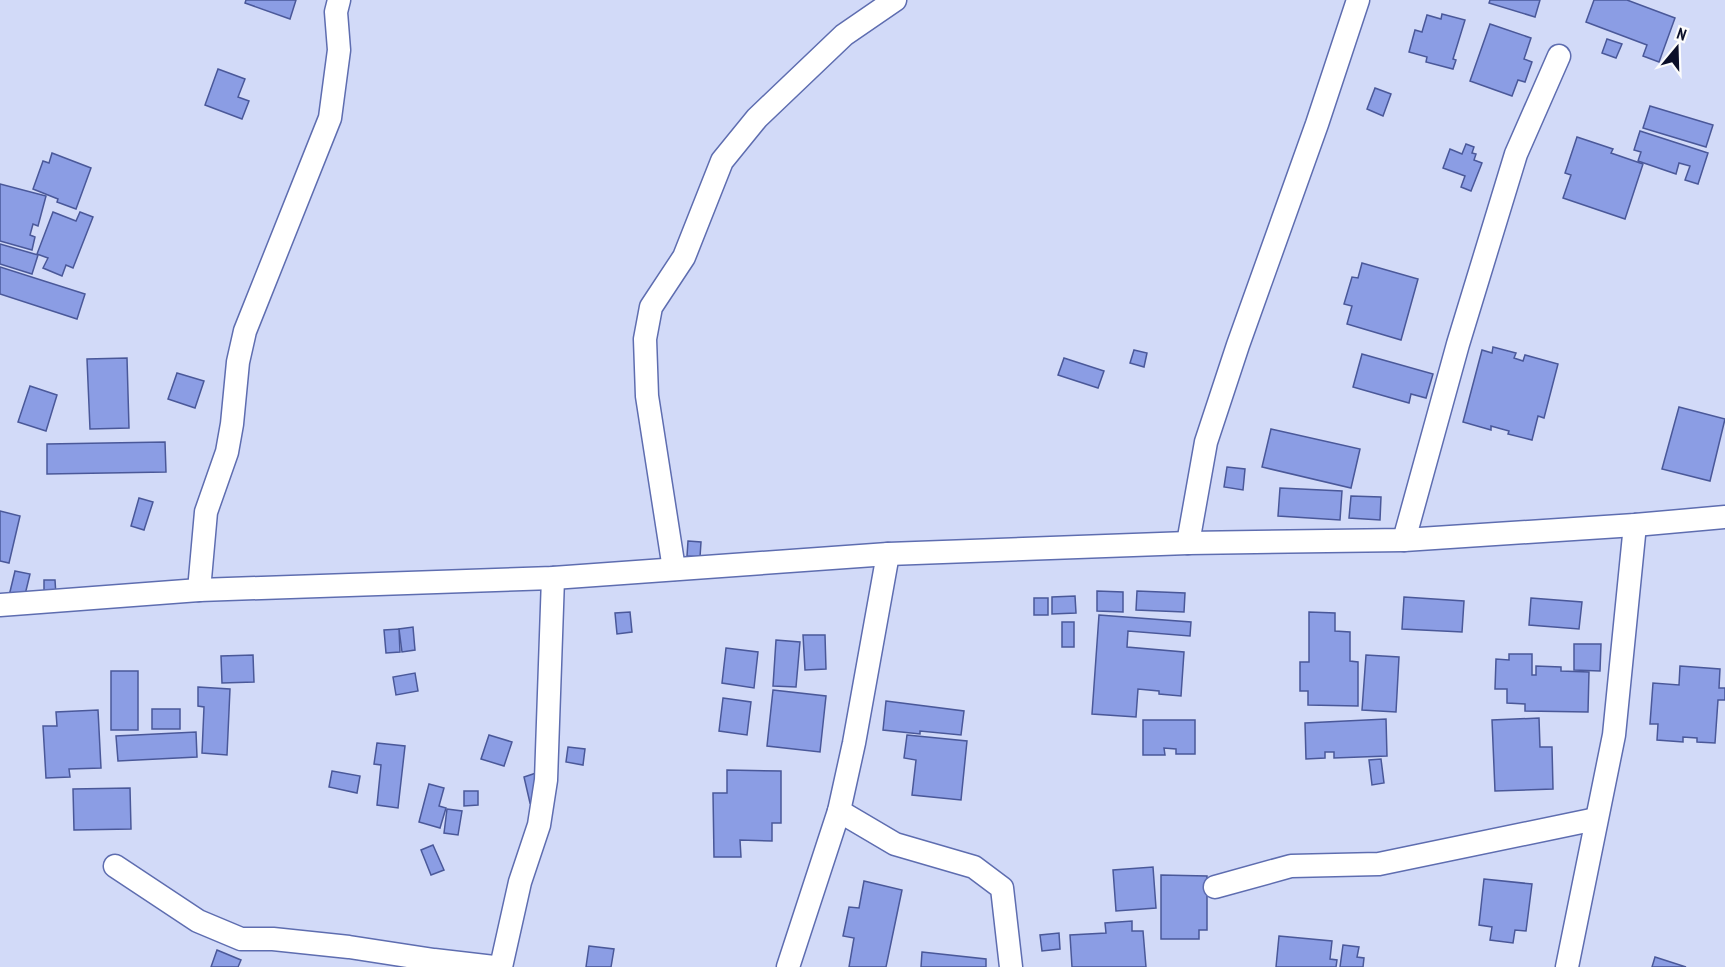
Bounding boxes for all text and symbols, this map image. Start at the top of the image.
north arrow [1647,18,1707,78]
text: N [1675,23,1689,45]

